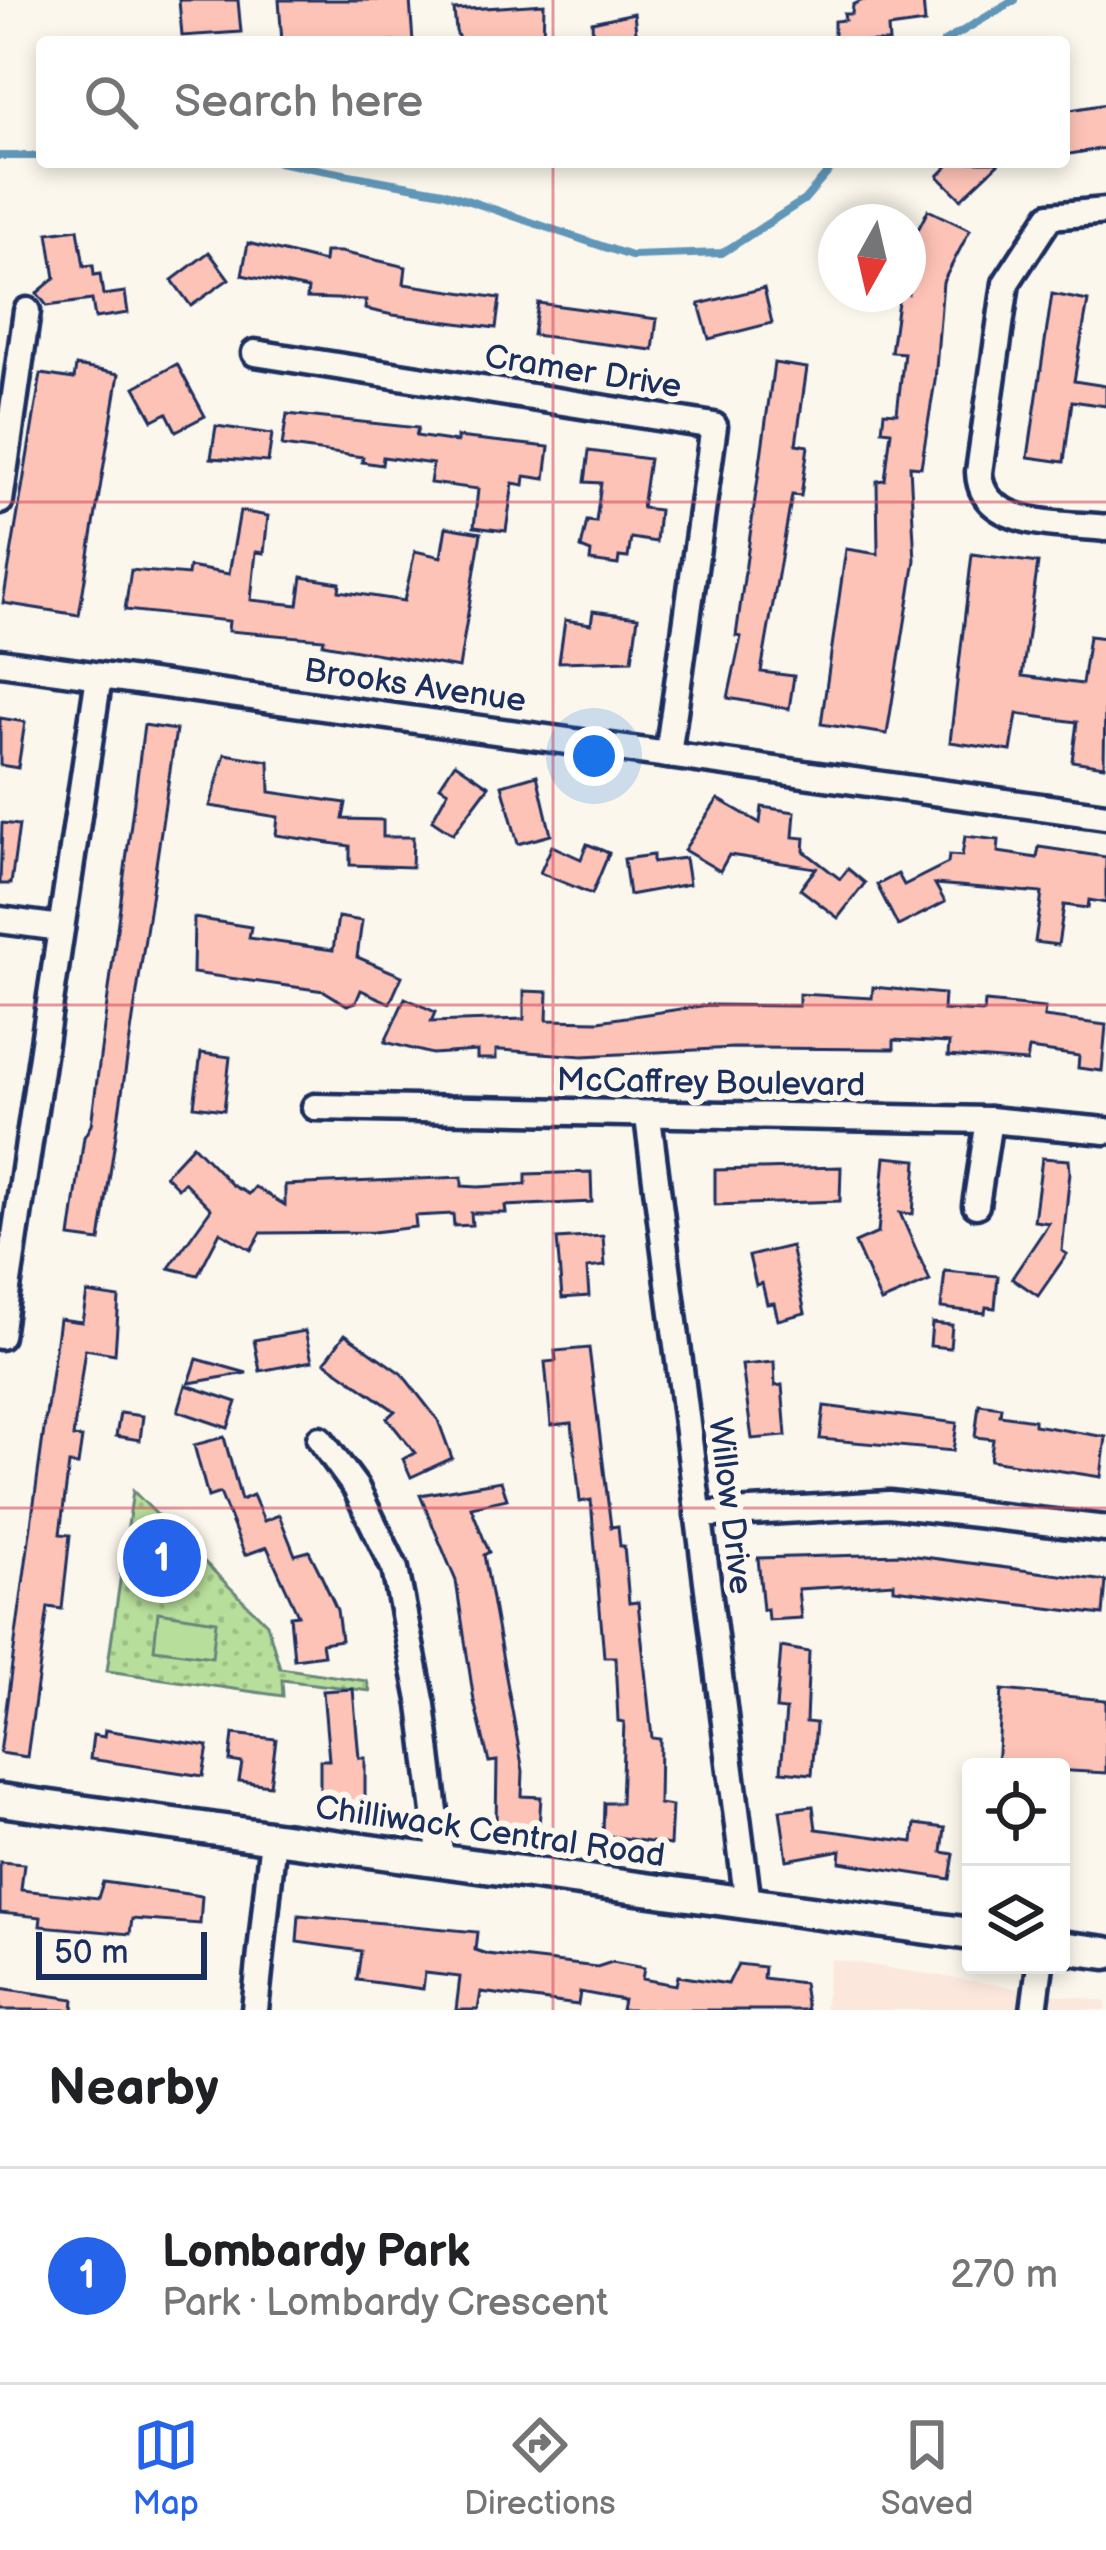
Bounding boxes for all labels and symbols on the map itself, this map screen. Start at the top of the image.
north arrow [818,204,926,312]
street label: Cramer Drive [482,337,684,407]
street label: Brooks Avenue [302,651,528,721]
your location [564,726,624,786]
street label: McCaffrey Boulevard [556,1060,866,1106]
street label: Willow Drive [699,1415,761,1597]
pin: 1 [123,1513,201,1603]
street label: Chilliwack Central Road [312,1788,668,1876]
scale bar [36,1926,207,1979]

